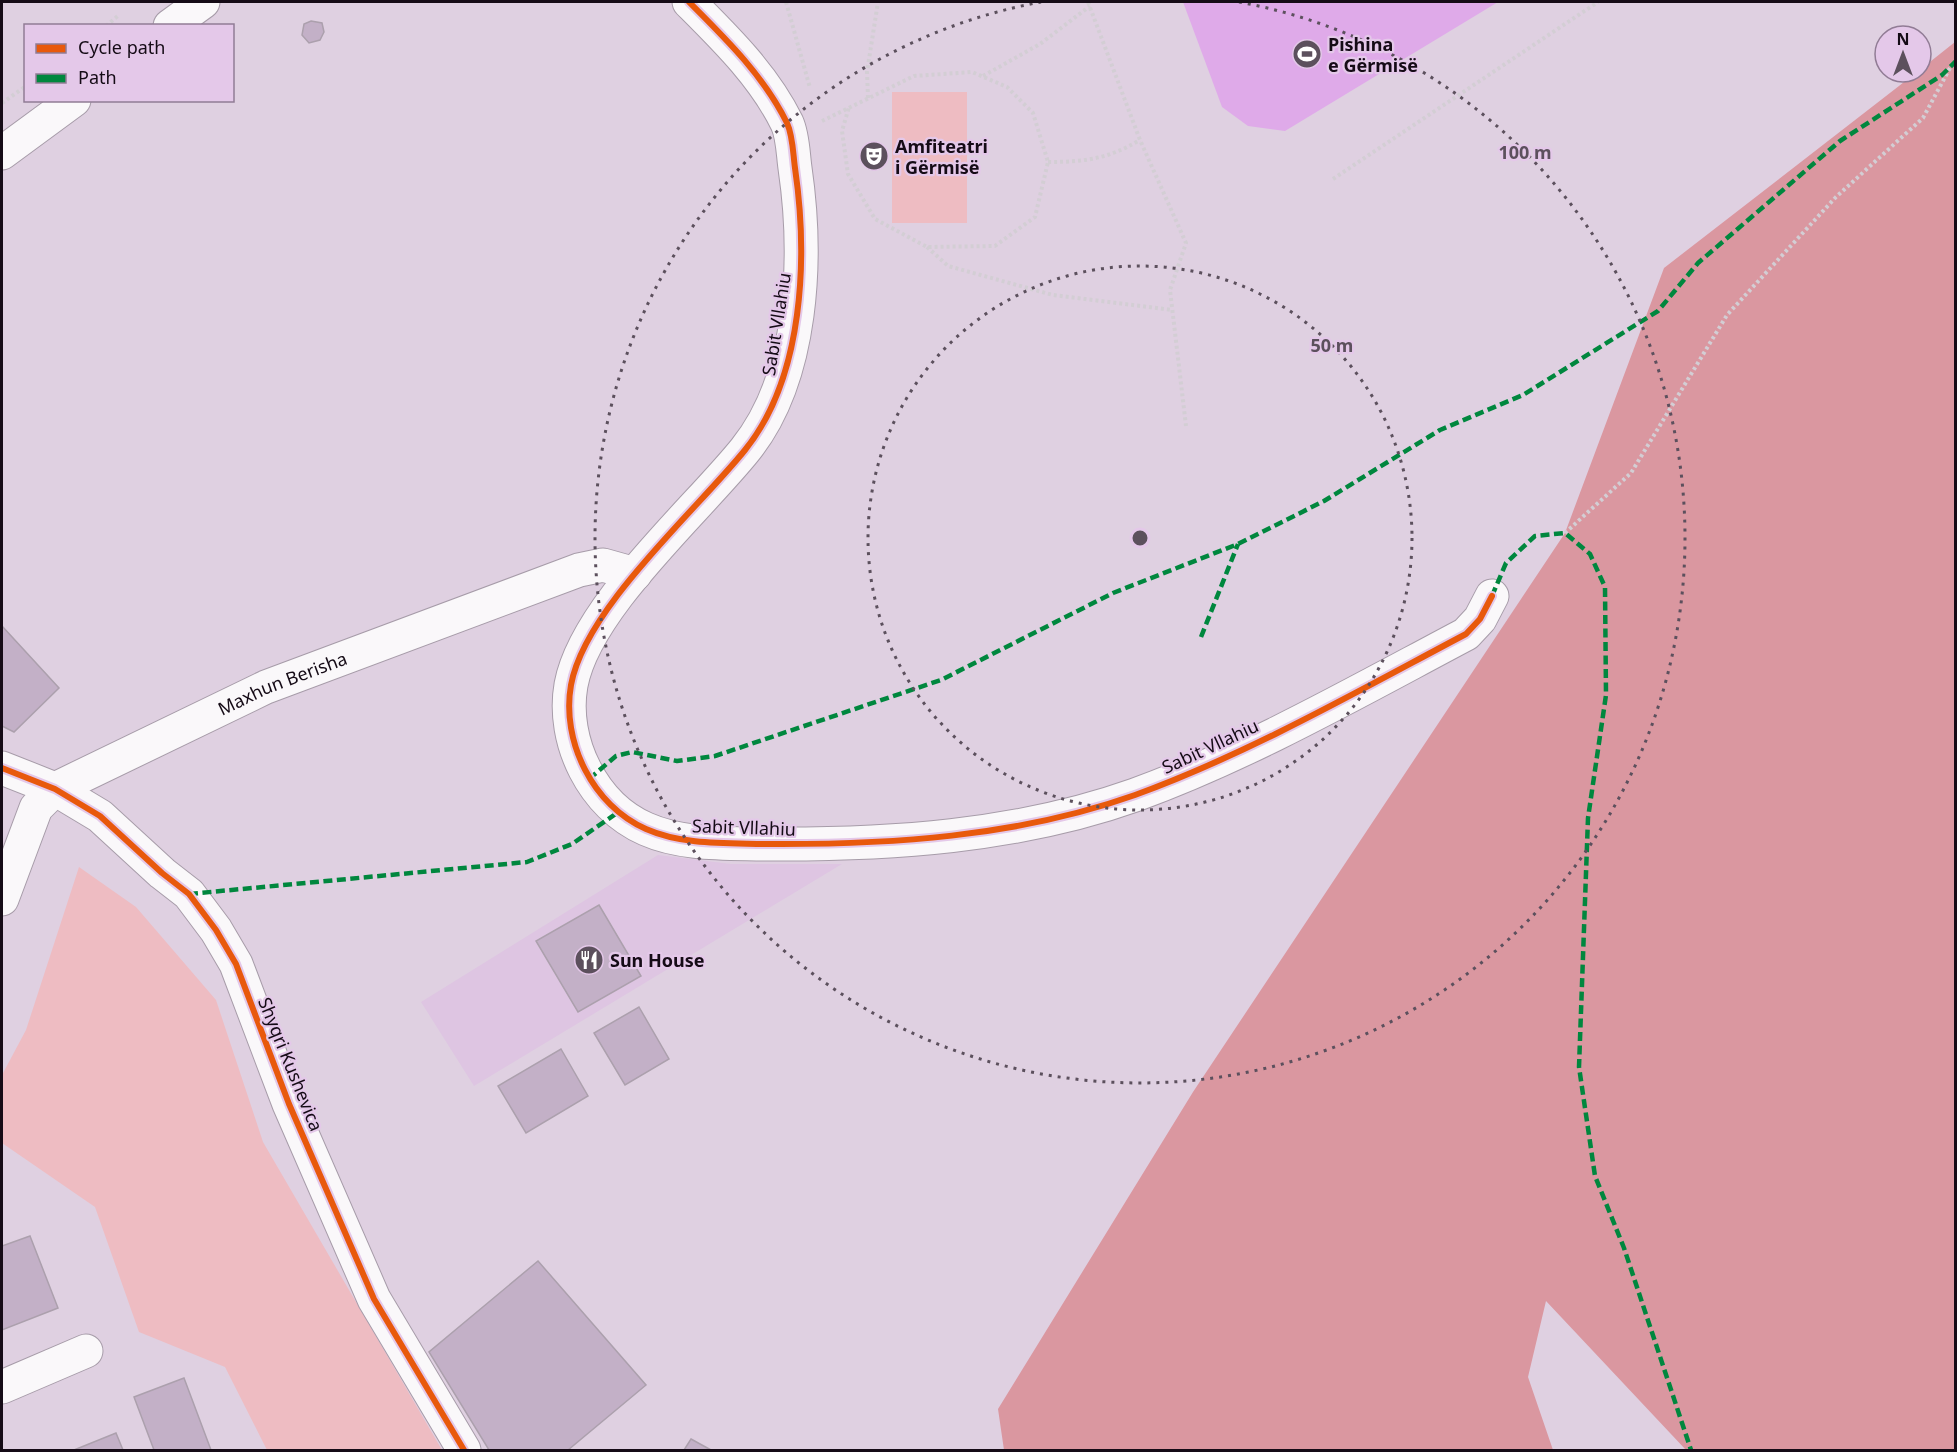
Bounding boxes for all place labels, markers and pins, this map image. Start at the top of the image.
place label: Pishina e Gërmisë [1328,32,1418,77]
sports icon: Pishina e Gërmisë [1291,38,1323,70]
place label: Amfiteatri i Gërmisë [895,134,988,179]
theatre icon: Amfiteatri i Gërmisë [858,140,890,172]
centre of rings [1130,528,1150,548]
restaurant icon: Sun House [573,944,605,976]
place label: Sun House [610,948,705,972]

